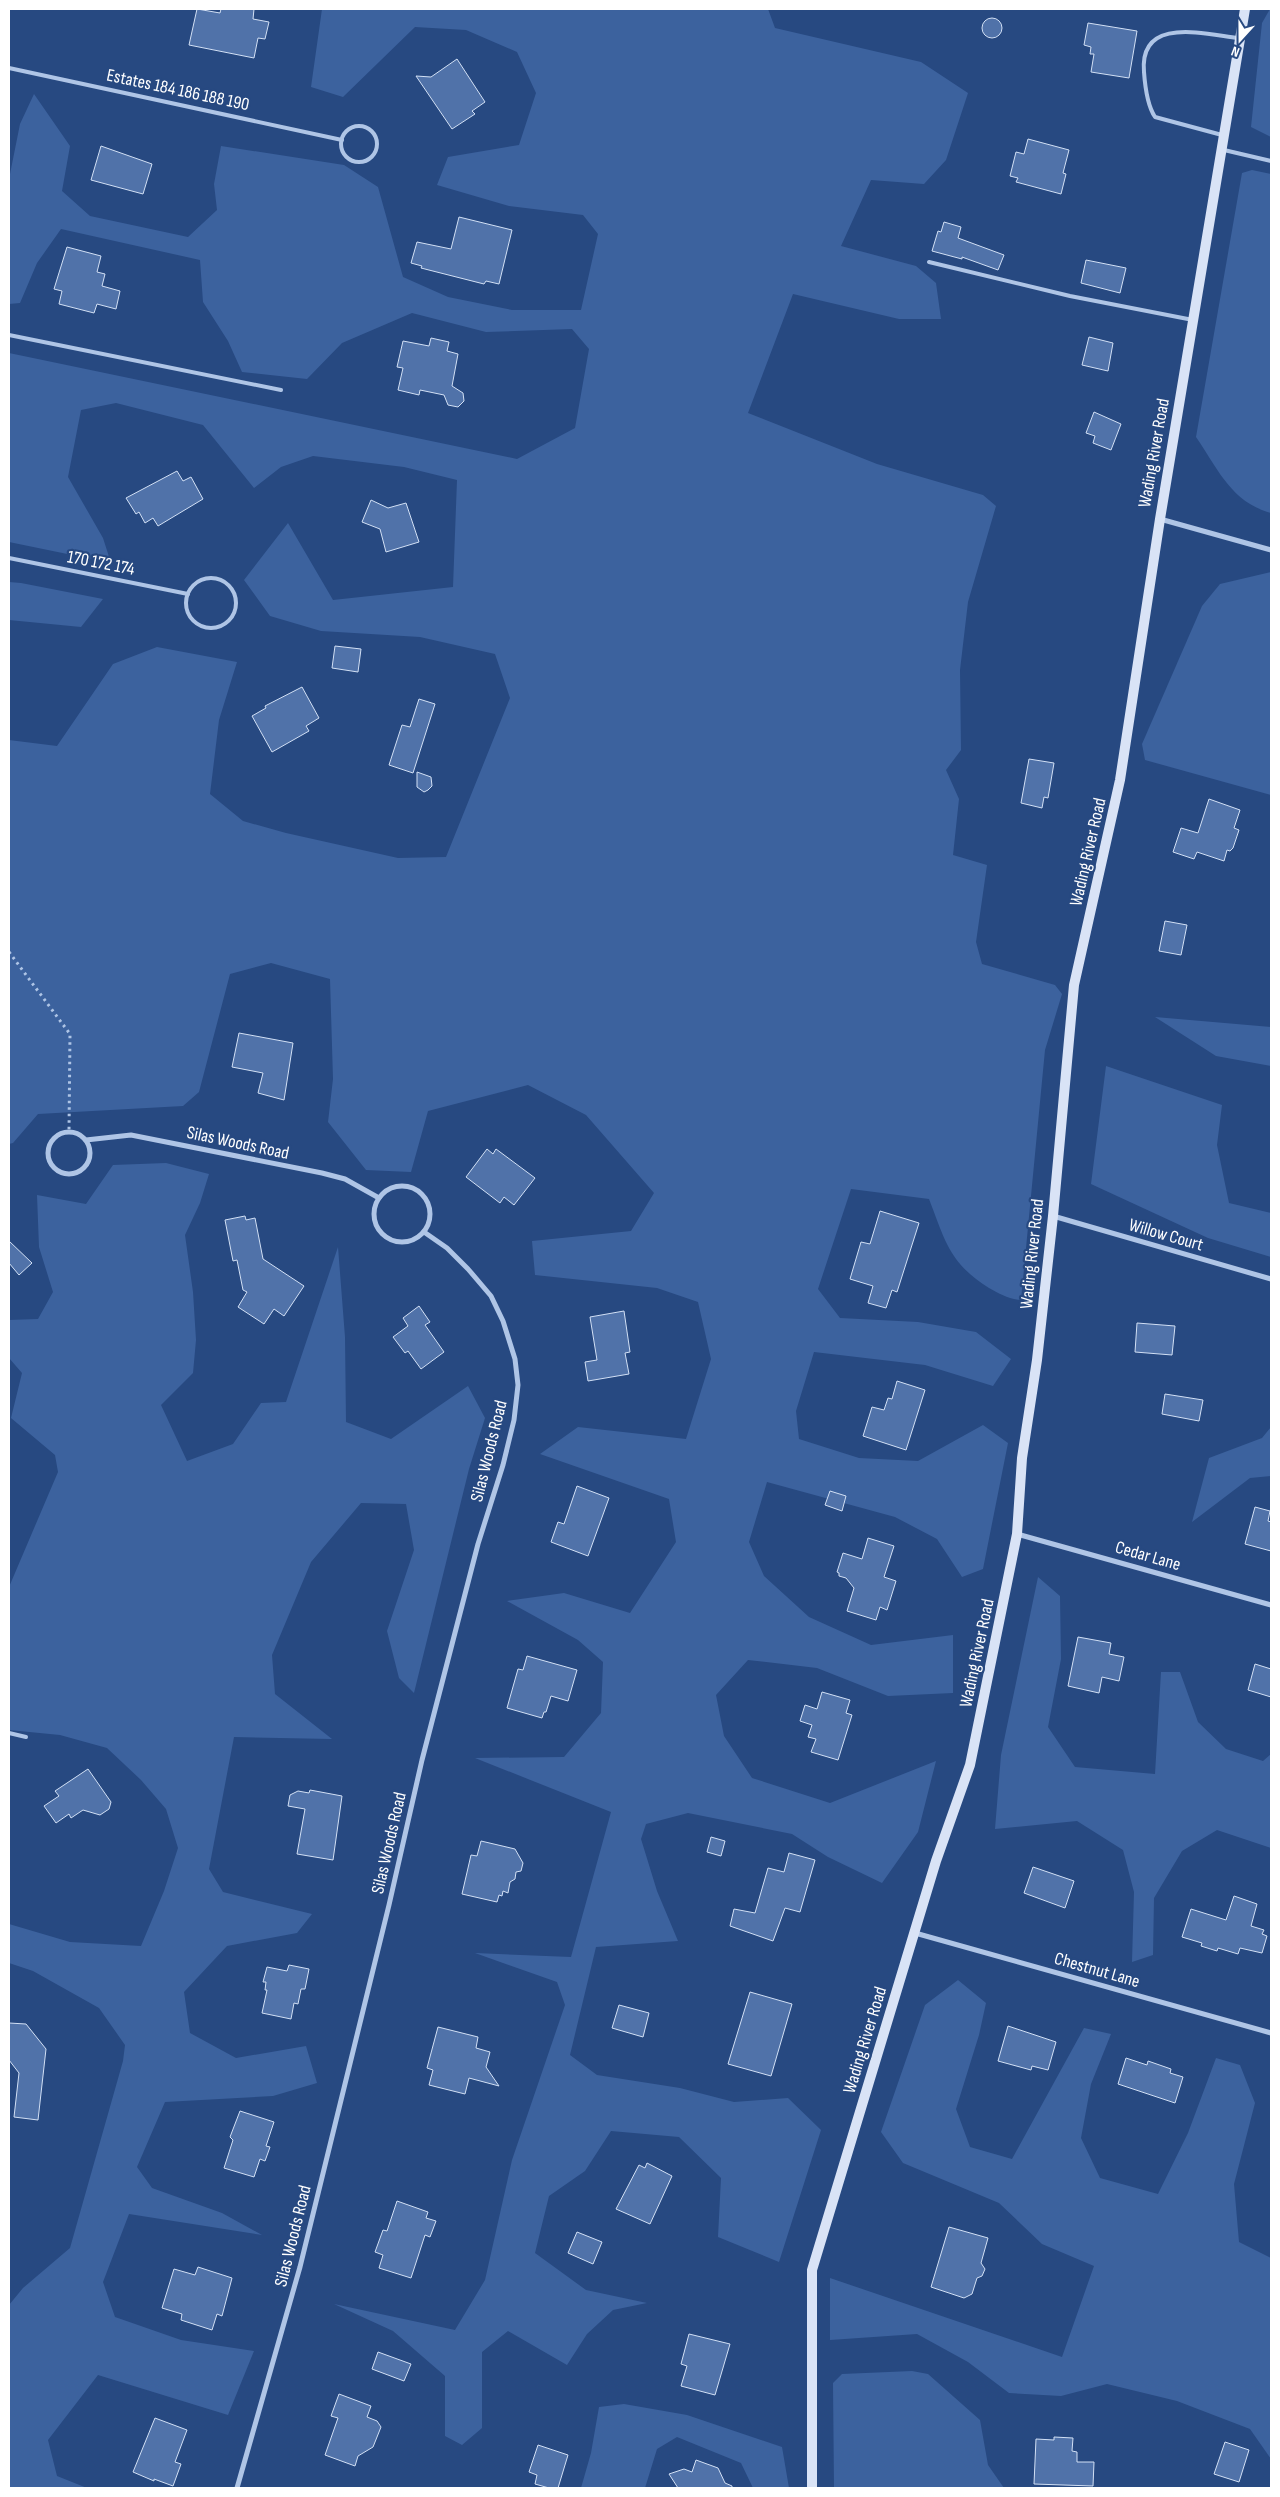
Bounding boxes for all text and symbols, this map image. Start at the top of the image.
north arrow [1215,15,1265,65]
text: N [1229,42,1242,61]
street label: Estates 184 186 188 190 [105,65,251,115]
street label: Wading River Road [1134,397,1174,509]
street label: 170 172 174 [66,546,137,580]
street label: Wading River Road [1065,796,1111,908]
street label: Silas Woods Road [185,1122,291,1164]
street label: Wading River Road [1016,1198,1048,1310]
street label: Willow Court [1126,1214,1206,1256]
street label: Silas Woods Road [466,1398,512,1504]
street label: Cedar Lane [1113,1537,1183,1575]
street label: Wading River Road [955,1597,999,1709]
street label: Silas Woods Road [367,1790,411,1896]
street label: Chestnut Lane [1052,1948,1142,1992]
street label: Wading River Road [839,1984,891,2096]
street label: Silas Woods Road [270,2183,316,2289]

